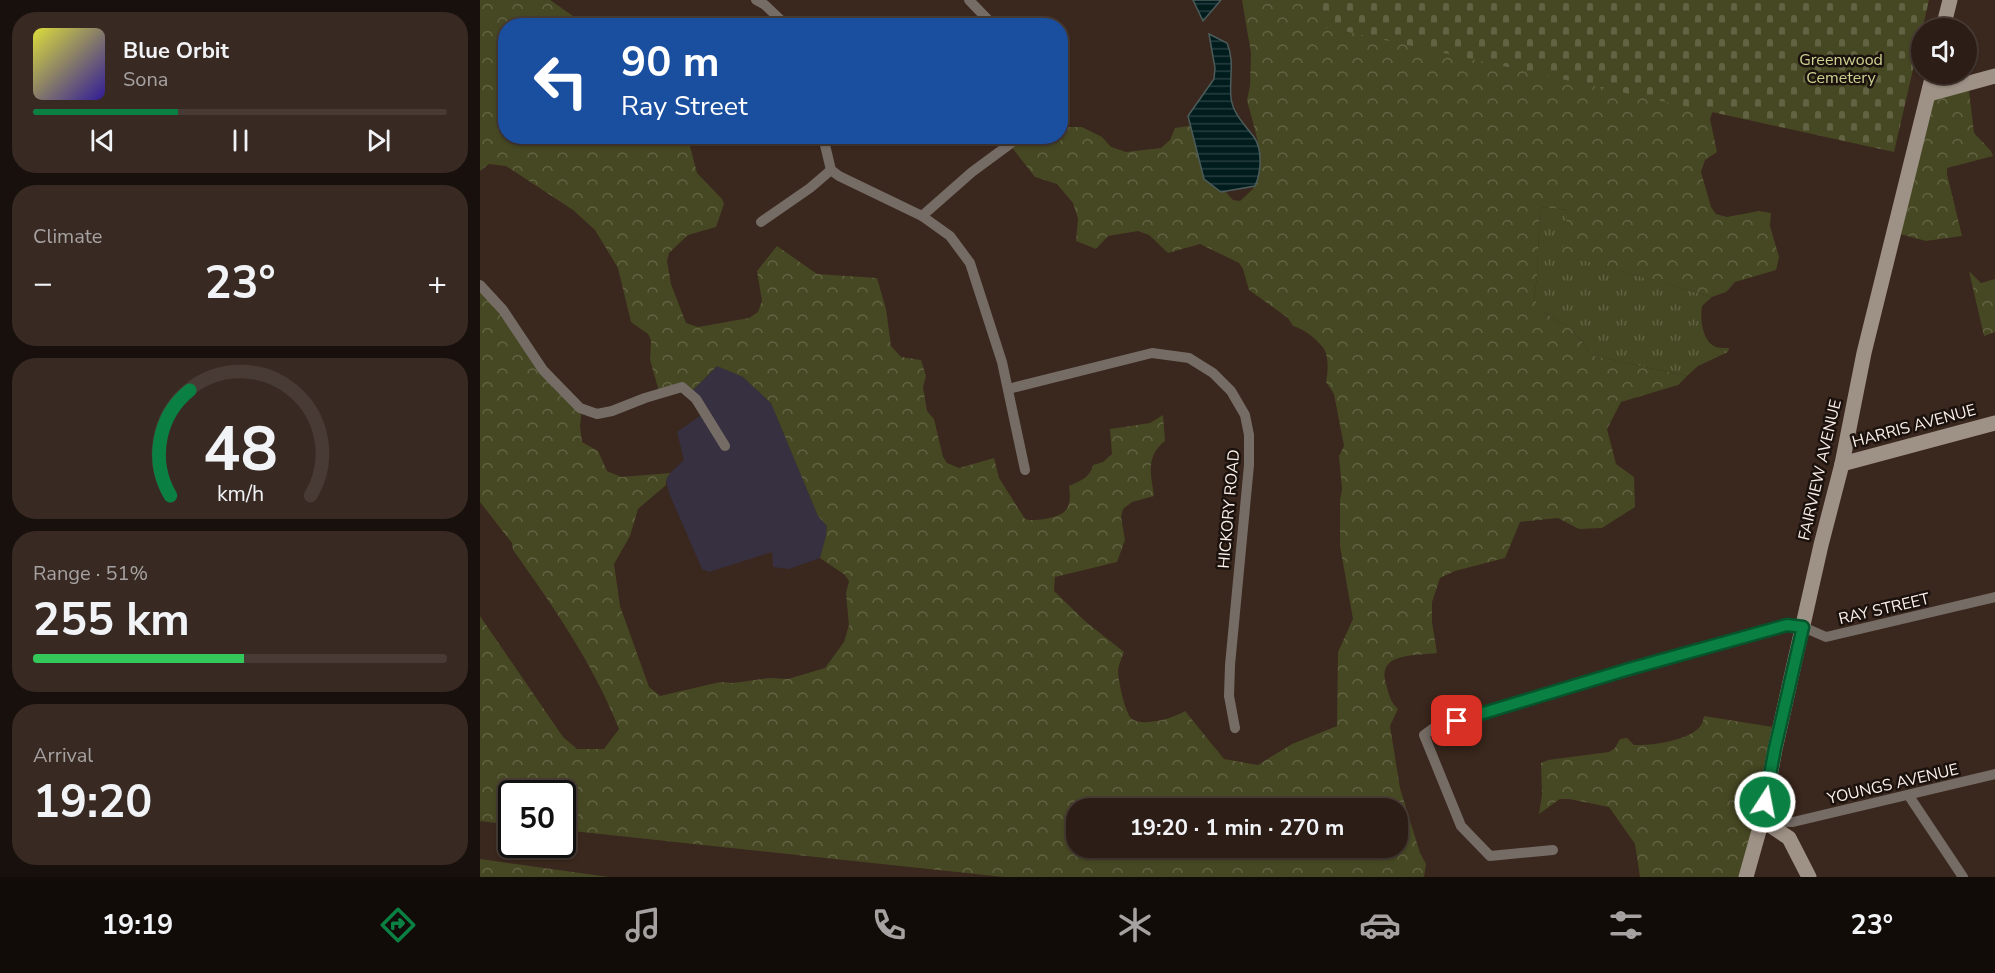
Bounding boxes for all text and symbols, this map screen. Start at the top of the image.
map controls [1911,18,1977,84]
button: sound [1911,18,1977,84]
text: 90 m [621,34,720,91]
text: Blue Orbit [123,36,229,66]
icon: left [522,42,600,120]
park label: Greenwood Cemetery [1799,49,1883,89]
text: Sona [123,66,168,93]
text: Ray Street [621,88,748,125]
icon: previous [86,124,119,157]
icon: pause [224,124,257,157]
icon: next [362,124,395,157]
text: Climate [33,223,102,250]
text: 23° [204,253,276,314]
text: − [33,261,53,306]
text: + [427,261,447,306]
street label: FAIRVIEW AVENUE [1793,397,1847,543]
street label: HARRIS AVENUE [1850,399,1978,453]
text: 48 [203,407,277,492]
street label: HICKORY ROAD [1213,449,1245,569]
text: km/h [216,479,264,509]
text: Range · 51% [33,560,148,587]
street label: RAY STREET [1836,588,1932,630]
text: 255 km [33,590,190,651]
pin [1431,695,1482,746]
icon: arrive [1440,704,1473,737]
text: Arrival [33,742,93,769]
street label: YOUNGS AVENUE [1824,758,1961,810]
position arrow [1733,770,1797,834]
text: 19:20 [33,772,152,833]
speed limit sign: 50 [498,780,576,858]
text: 19:20 · 1 min · 270 m [1130,813,1344,843]
icon: directions [377,904,419,946]
icon: music [622,904,664,946]
icon: phone [868,904,910,946]
icon: climate [1114,904,1156,946]
icon: car [1359,904,1401,946]
icon: filters [1605,904,1647,946]
text: 19:19 [102,907,173,944]
text: 23° [1850,907,1893,944]

